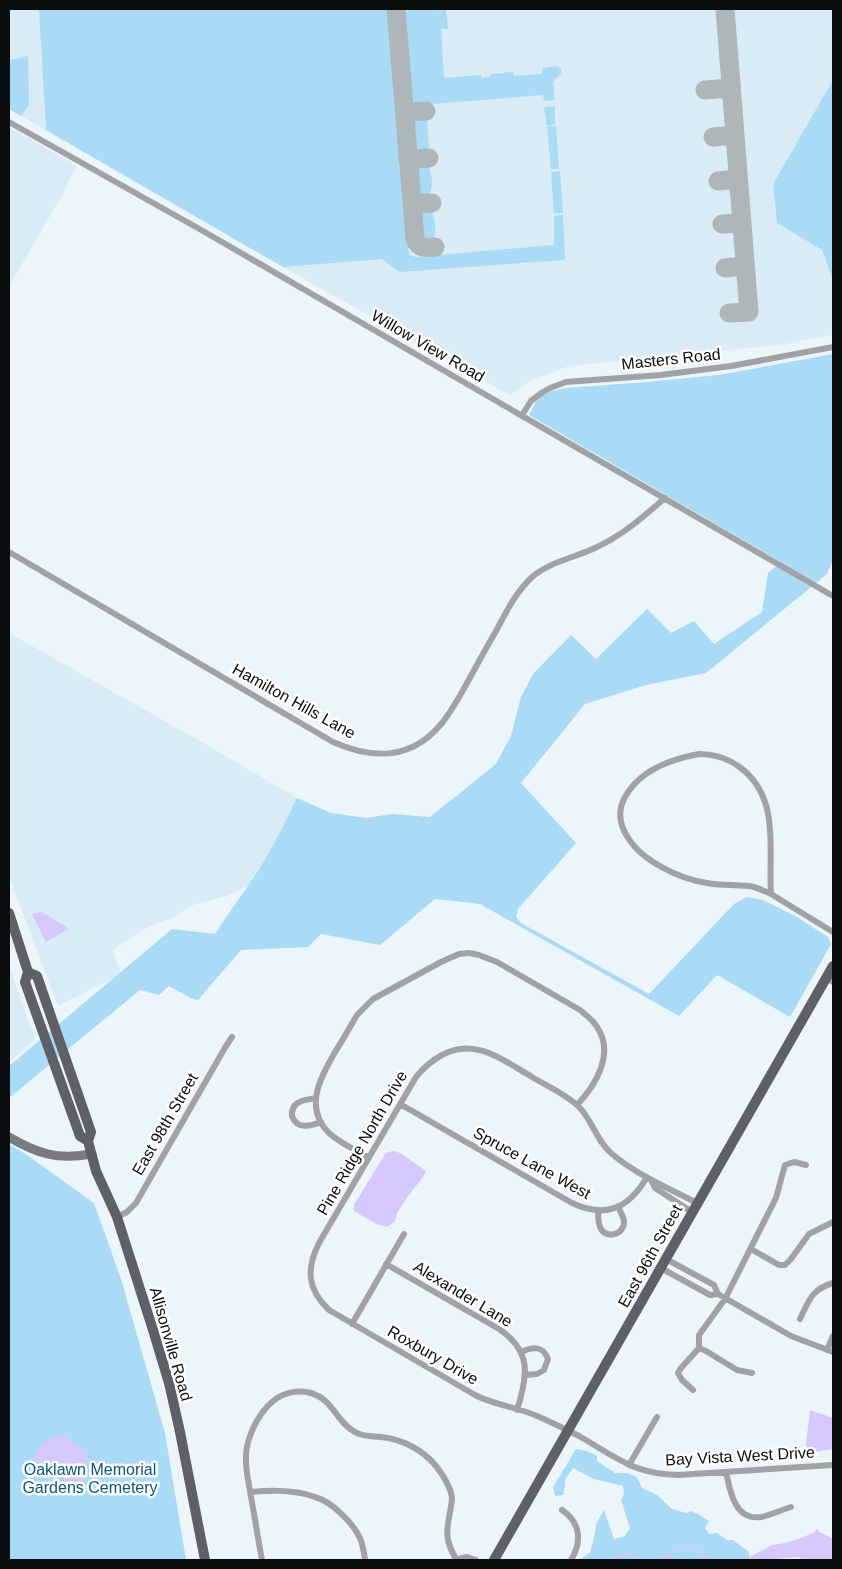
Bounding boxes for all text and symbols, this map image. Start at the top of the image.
street label: Willow View Road [368,307,488,385]
street label: Masters Road [621,345,721,373]
street label: Hamilton Hills Lane [230,660,358,742]
street label: Pine Ridge North Drive [314,1068,410,1218]
street label: East 98th Street [129,1070,201,1178]
street label: Spruce Lane West [470,1124,594,1203]
street label: East 96th Street [615,1201,686,1310]
street label: Alexander Lane [411,1258,515,1330]
street label: Allisonville Road [147,1285,195,1403]
street label: Roxbury Drive [385,1322,481,1388]
street label: Bay Vista West Drive [665,1444,815,1468]
park label: Oaklawn Memorial Gardens Cemetery [22,1461,158,1496]

